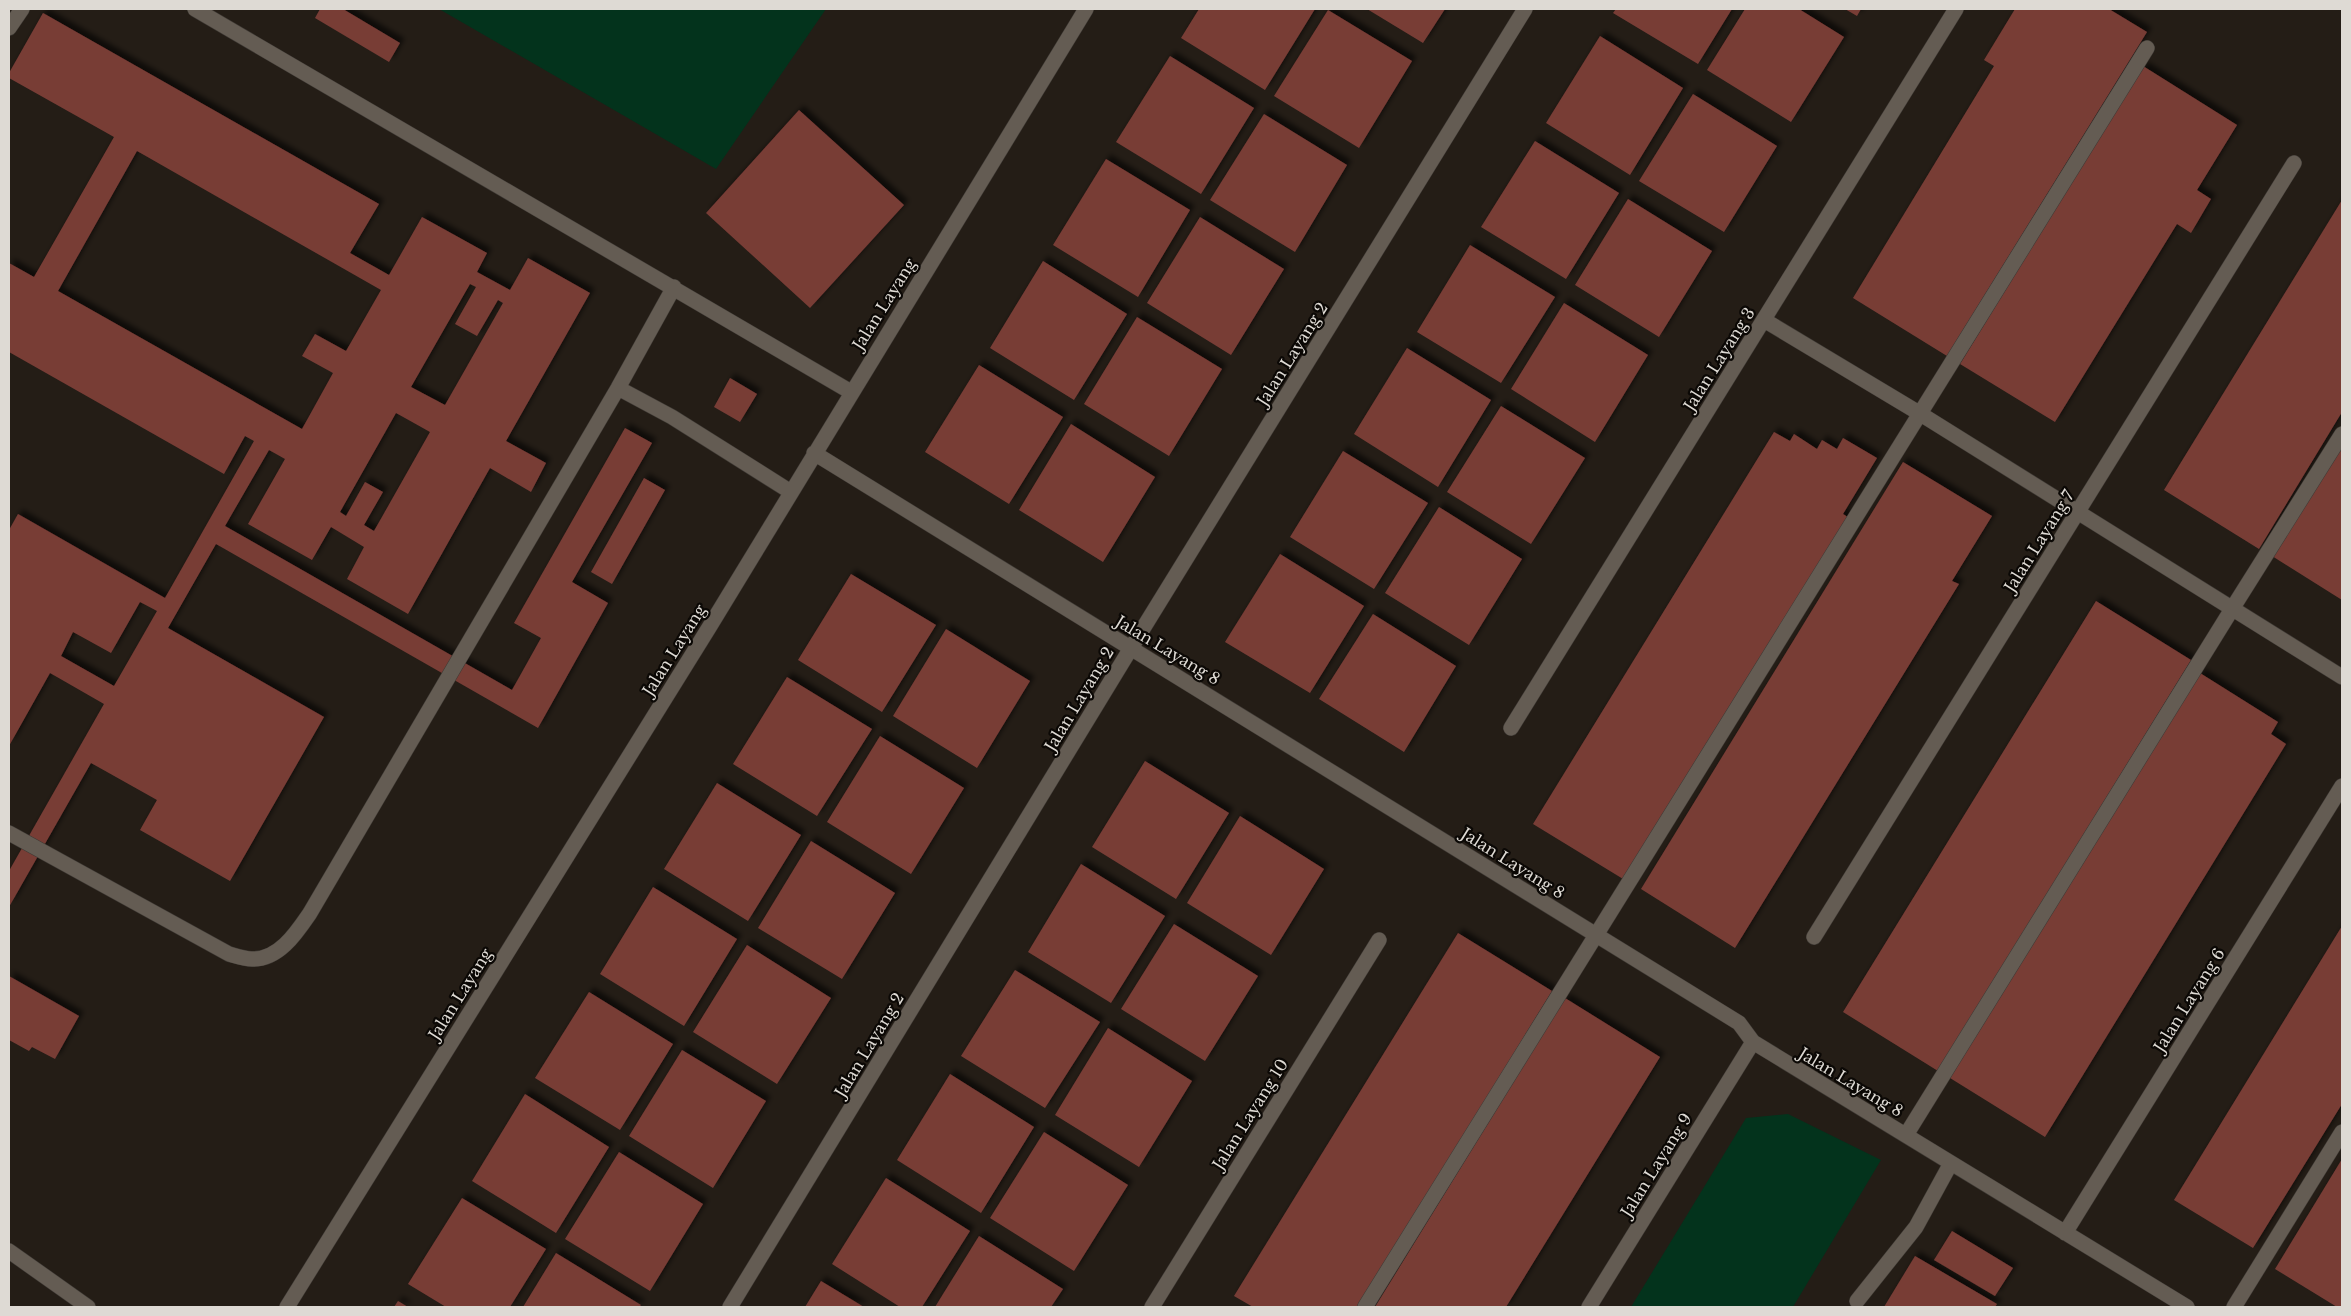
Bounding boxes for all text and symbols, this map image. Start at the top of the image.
street label: Jalan Layang [847,254,920,355]
street label: Jalan Layang 2 [1251,299,1332,411]
street label: Jalan Layang 3 [1678,304,1759,416]
street label: Jalan Layang 7 [1999,485,2079,597]
street label: Jalan Layang [637,600,710,701]
street label: Jalan Layang 8 [1111,610,1224,689]
street label: Jalan Layang 2 [1039,643,1118,757]
street label: Jalan Layang 8 [1456,822,1568,903]
street label: Jalan Layang [423,944,496,1045]
street label: Jalan Layang 6 [2148,944,2229,1057]
street label: Jalan Layang 2 [829,989,908,1103]
street label: Jalan Layang 8 [1794,1042,1907,1121]
street label: Jalan Layang 10 [1207,1055,1292,1175]
street label: Jalan Layang 9 [1615,1109,1696,1222]

